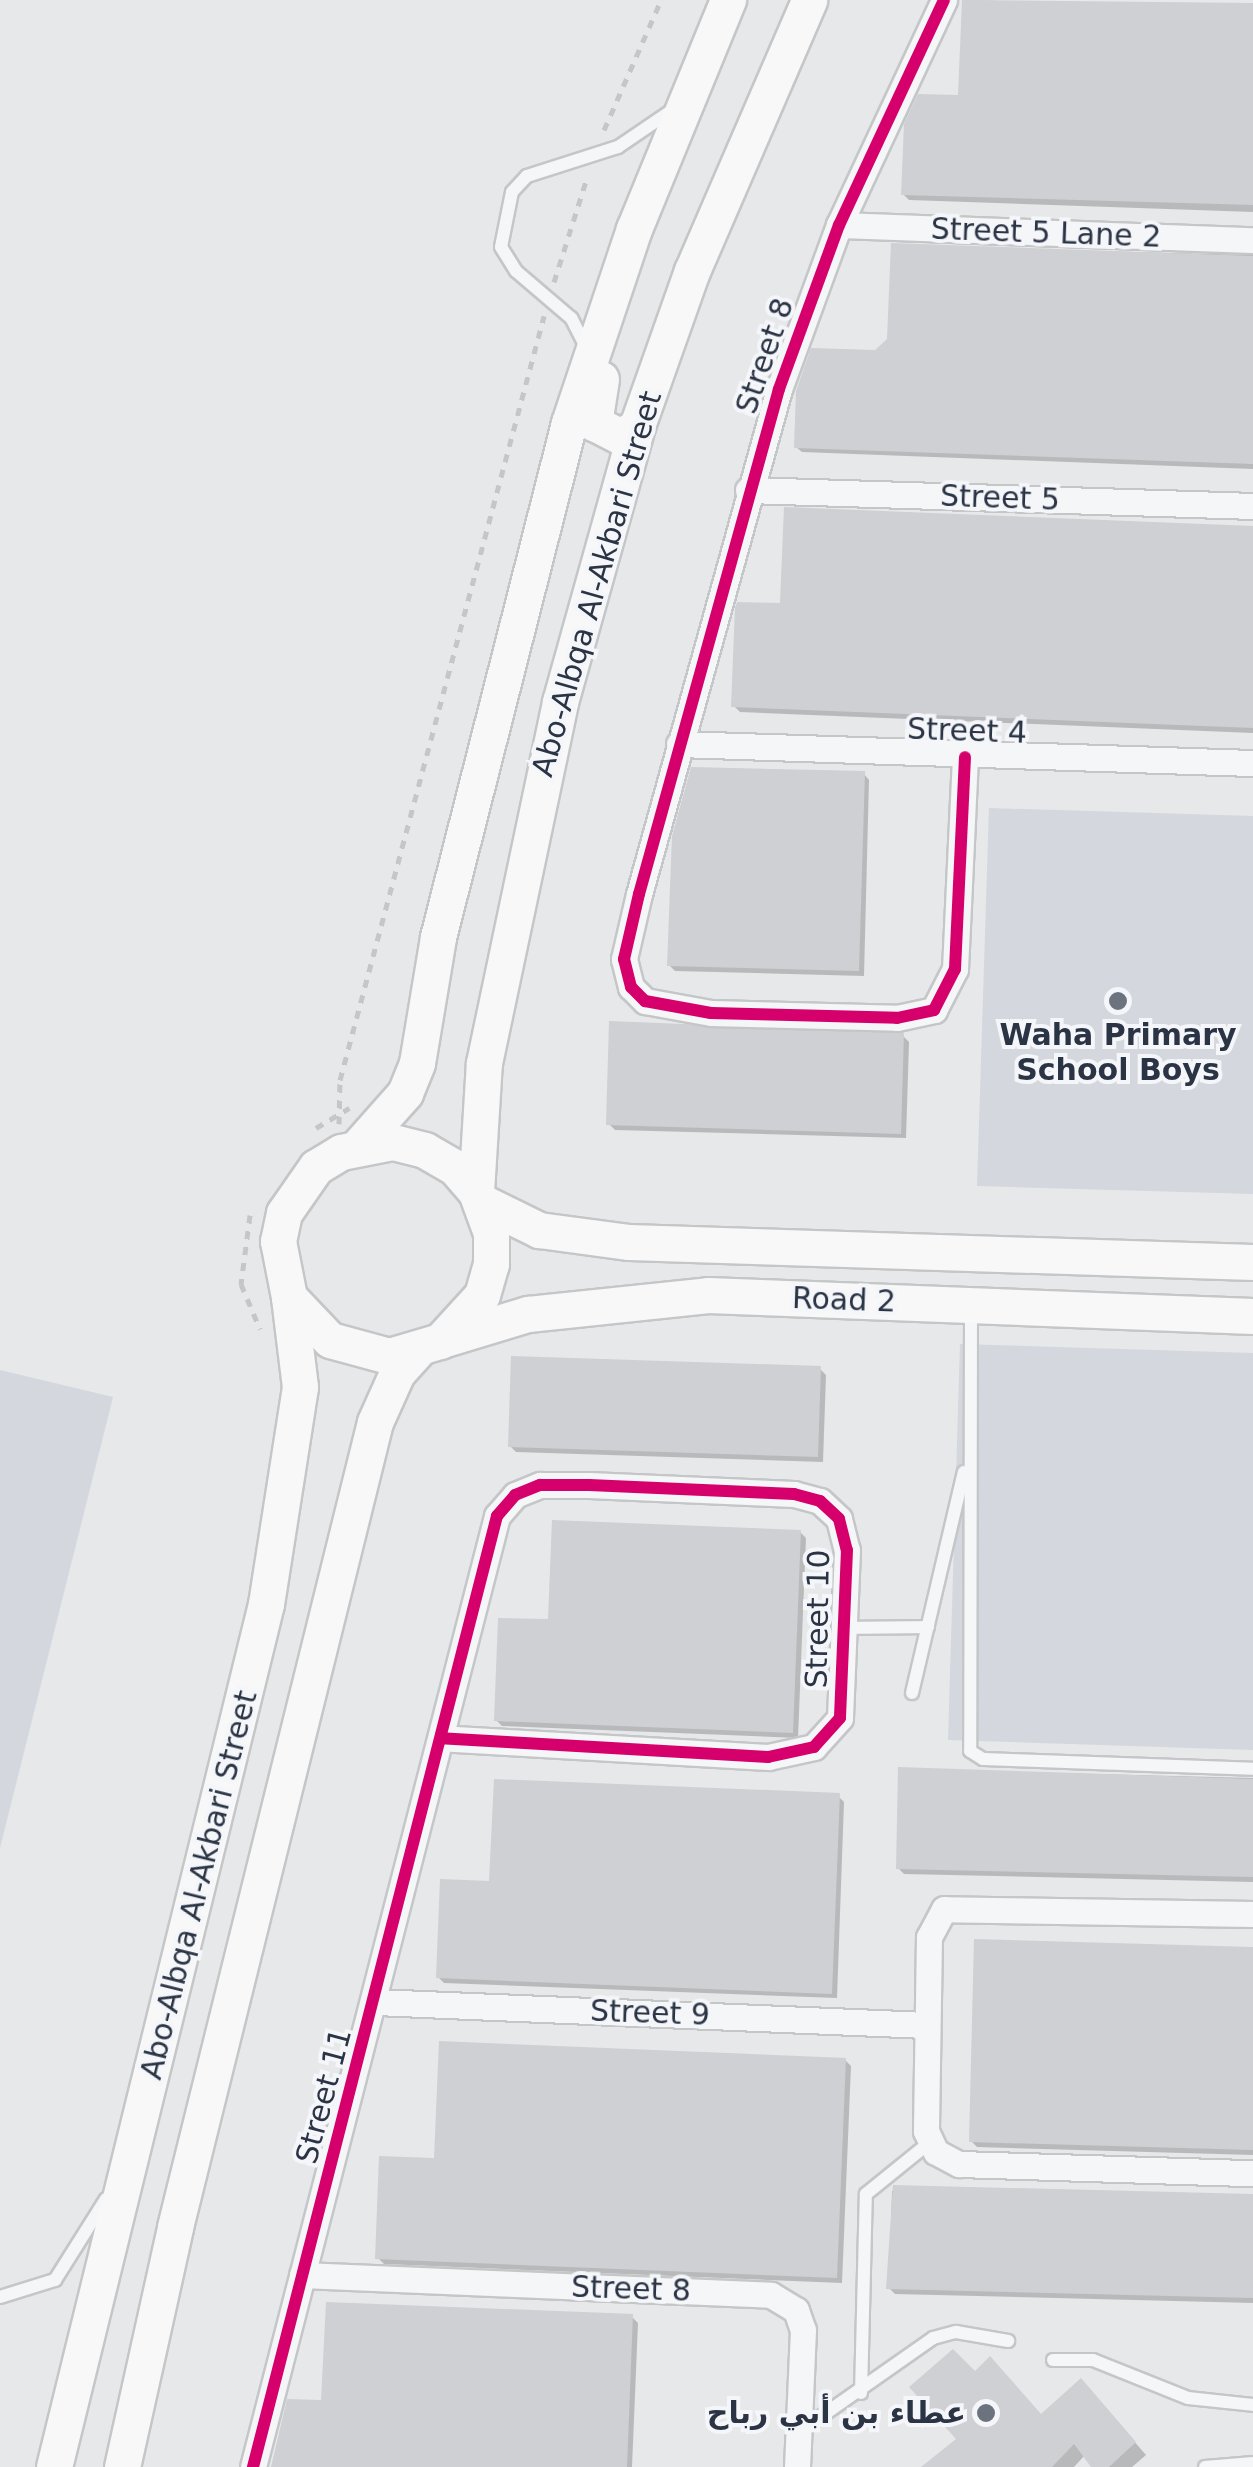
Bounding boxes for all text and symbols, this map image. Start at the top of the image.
street label: Street 5 Lane 2 [930,211,1162,255]
street label: Street 8 [728,294,802,418]
street label: Abo-Albqa Al-Akbari Street [525,387,669,781]
street label: Street 5 [940,478,1060,518]
street label: Street 4 [907,711,1027,751]
marker: Waha Primary School Boys [1107,990,1129,1012]
place label: Waha Primary School Boys [999,1017,1237,1088]
street label: Road 2 [791,1280,897,1320]
street label: Street 10 [799,1549,837,1689]
street label: Abo-Albqa Al-Akbari Street [133,1687,265,2083]
street label: Street 9 [590,1993,710,2033]
street label: Street 11 [289,2024,359,2168]
street label: Street 8 [571,2269,691,2309]
place label: عطاء بن أبي رباح [707,2395,966,2431]
marker: عطاء بن أبي رباح [975,2402,997,2424]

